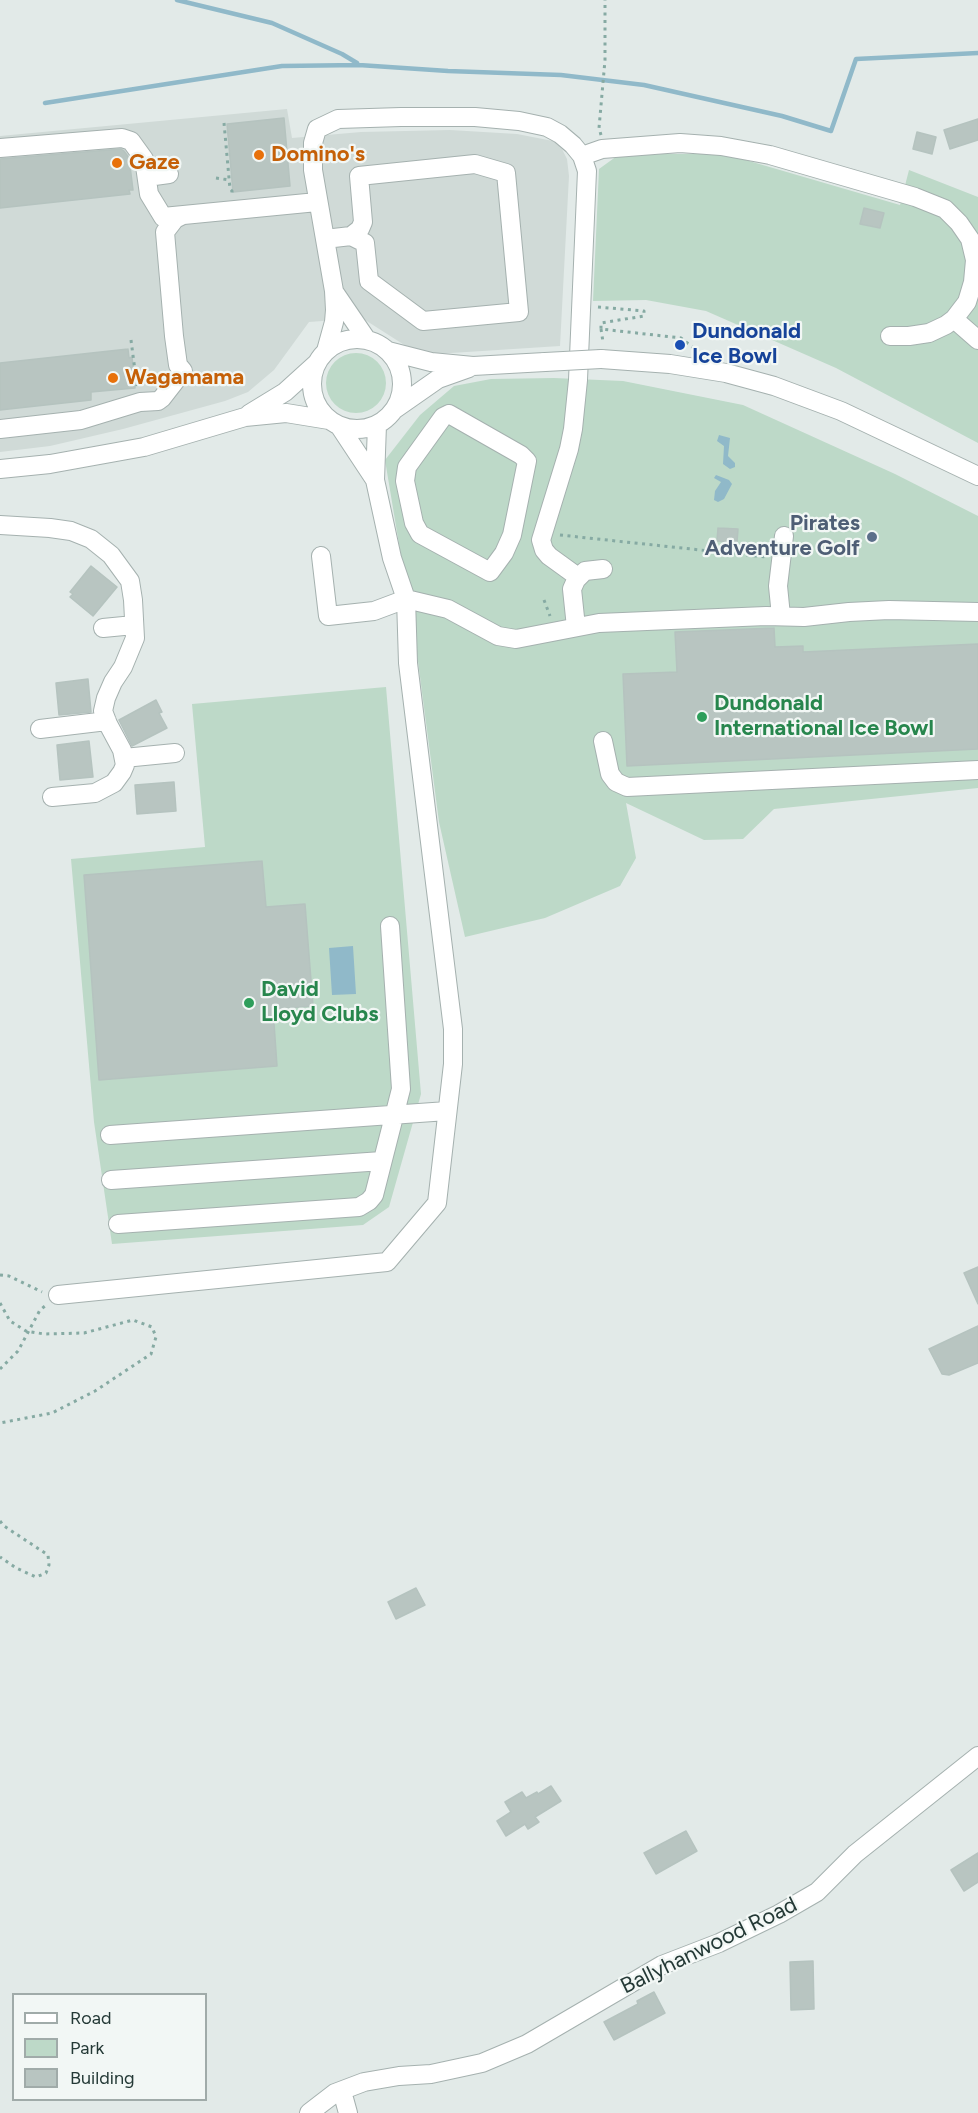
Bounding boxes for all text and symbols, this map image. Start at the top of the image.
place label: Domino's [271,142,365,168]
marker: Domino's [252,148,266,162]
place label: Gaze [129,150,180,176]
marker: Gaze [110,156,124,170]
place label: Dundonald Ice Bowl [692,319,801,370]
marker: Dundonald Ice Bowl [673,338,687,352]
place label: Wagamama [125,365,244,391]
marker: Wagamama [106,371,120,385]
place label: Pirates Adventure Golf [705,511,860,562]
marker: Pirates Adventure Golf [865,530,879,544]
place label: Dundonald International Ice Bowl [714,691,934,742]
marker: Dundonald International Ice Bowl [695,710,709,724]
place label: David Lloyd Clubs [261,977,378,1028]
marker: David Lloyd Clubs [242,996,256,1010]
street label: Ballyhanwood Road [616,1892,802,2000]
legend [12,1993,207,2101]
text: Road [70,2007,111,2029]
text: Park [70,2037,104,2059]
text: Building [70,2067,135,2089]

